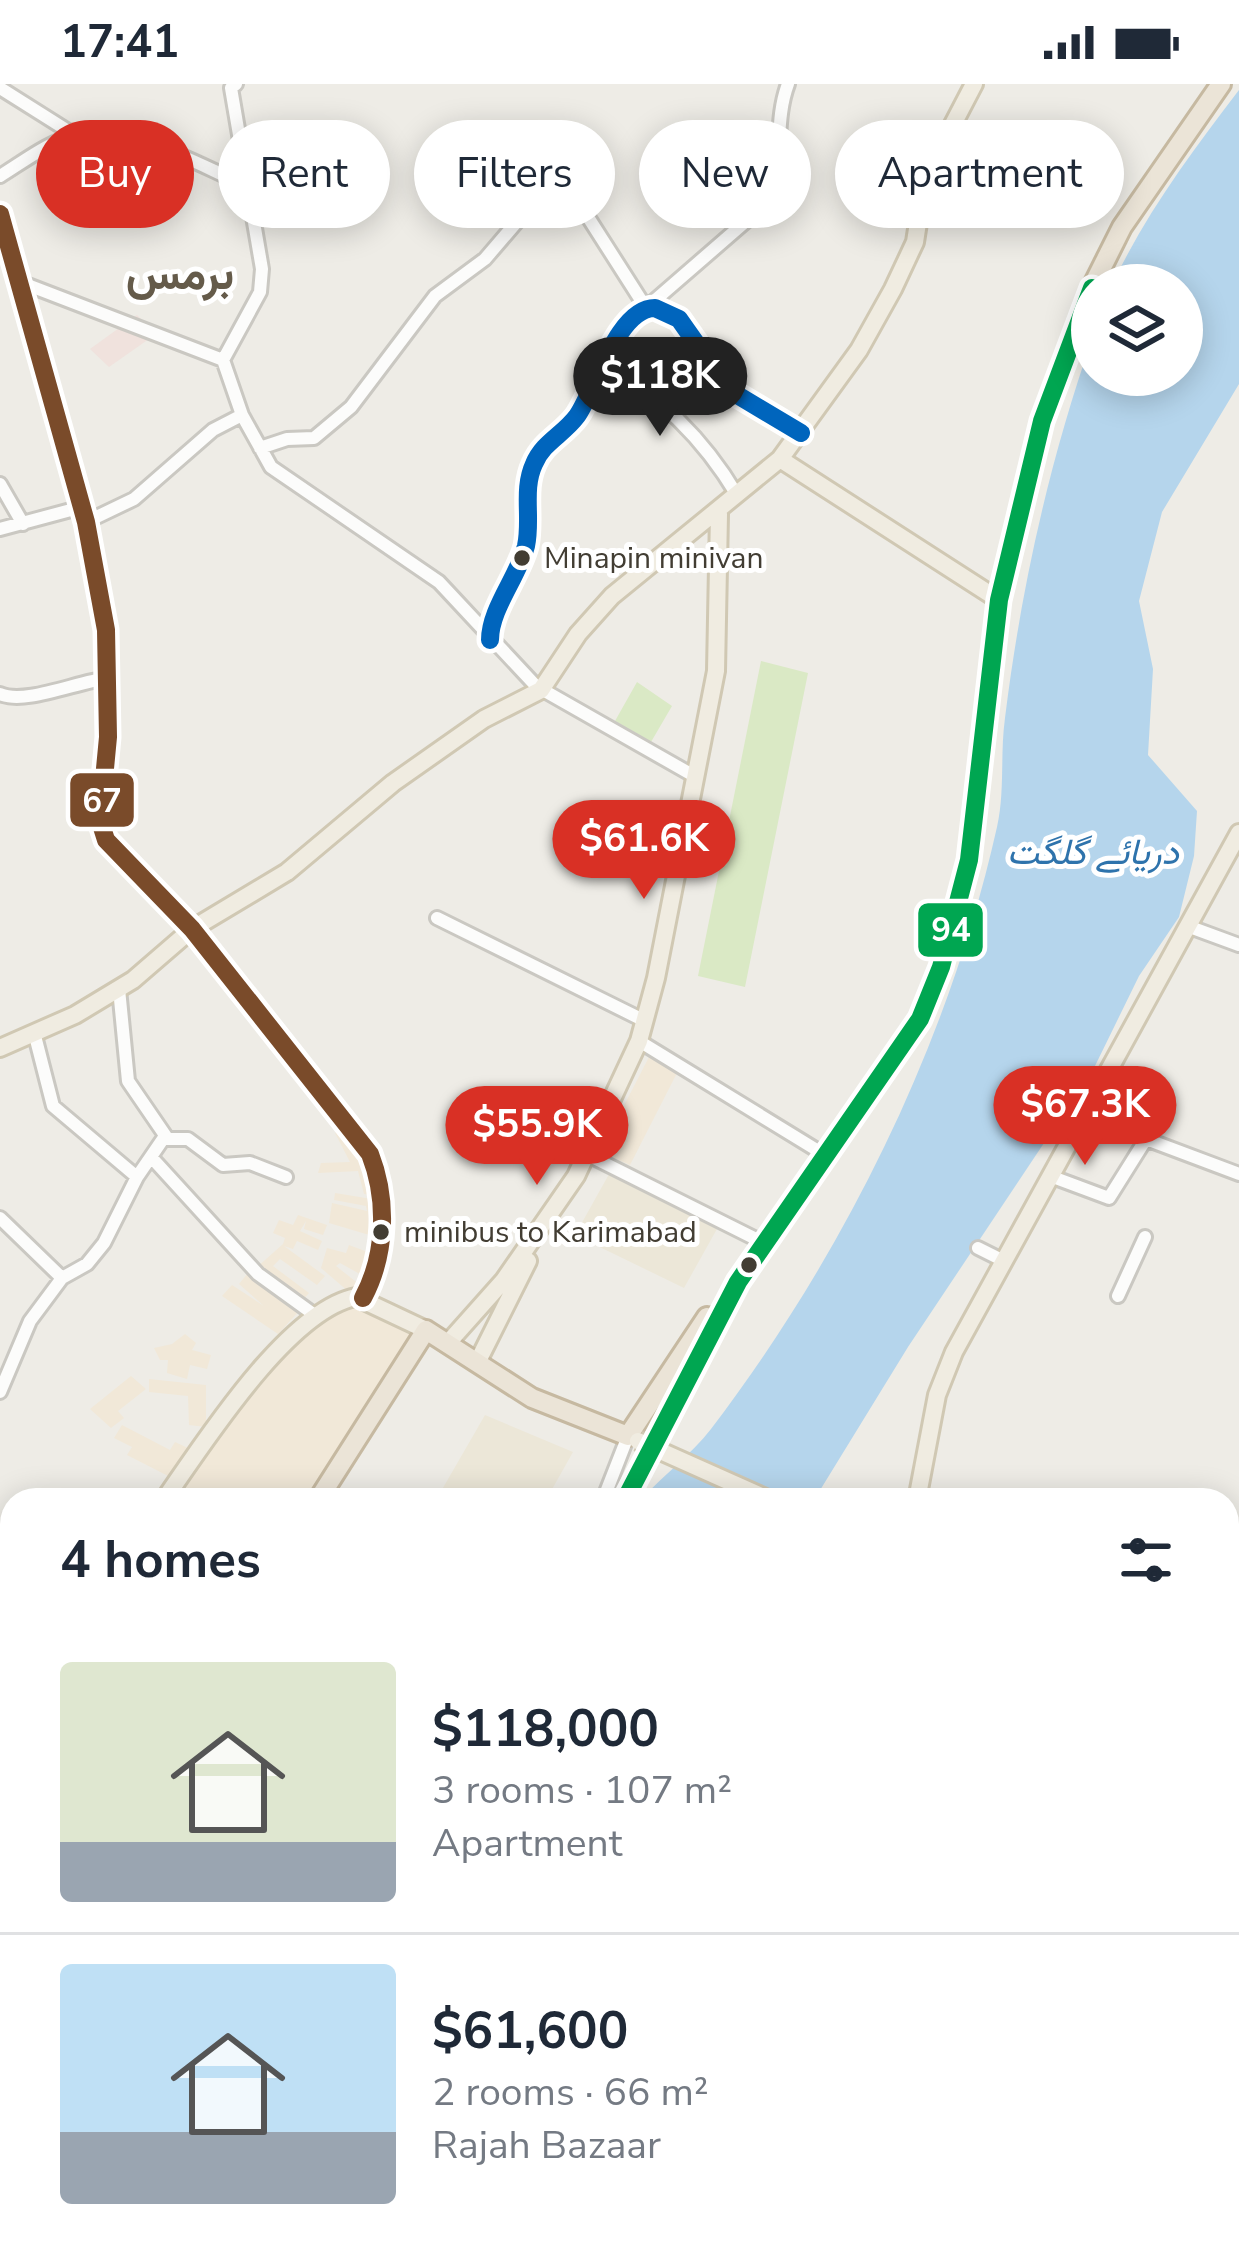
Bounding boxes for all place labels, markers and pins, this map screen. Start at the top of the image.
pin: $118K [576,337,744,439]
place label: Minapin minivan [544,538,763,579]
marker: Minapin minivan [511,547,533,569]
pin: $61.6K [546,800,742,902]
pin: $67.3K [987,1066,1183,1168]
pin: $55.9K [439,1086,635,1188]
place label: minibus to Karimabad [404,1212,697,1253]
marker: minibus to Karimabad [370,1221,392,1243]
unlabelled marker [738,1254,760,1276]

